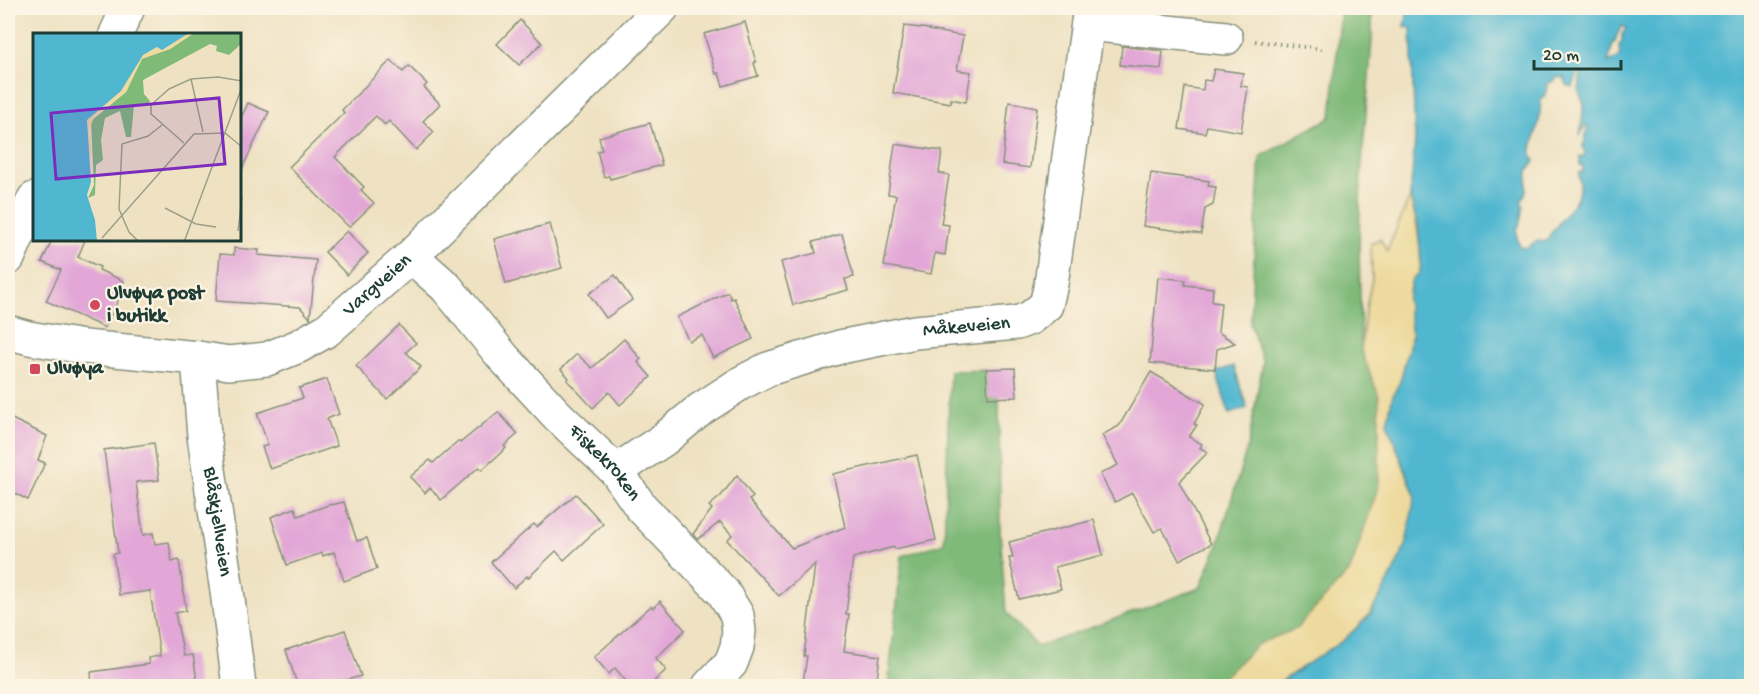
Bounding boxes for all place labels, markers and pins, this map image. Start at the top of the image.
place label: Ulvøya post i butikk [107,283,205,329]
marker: Ulvøya post i butikk [88,298,102,312]
place label: Ulvøya [47,358,104,381]
marker: Ulvøya [28,362,42,376]

